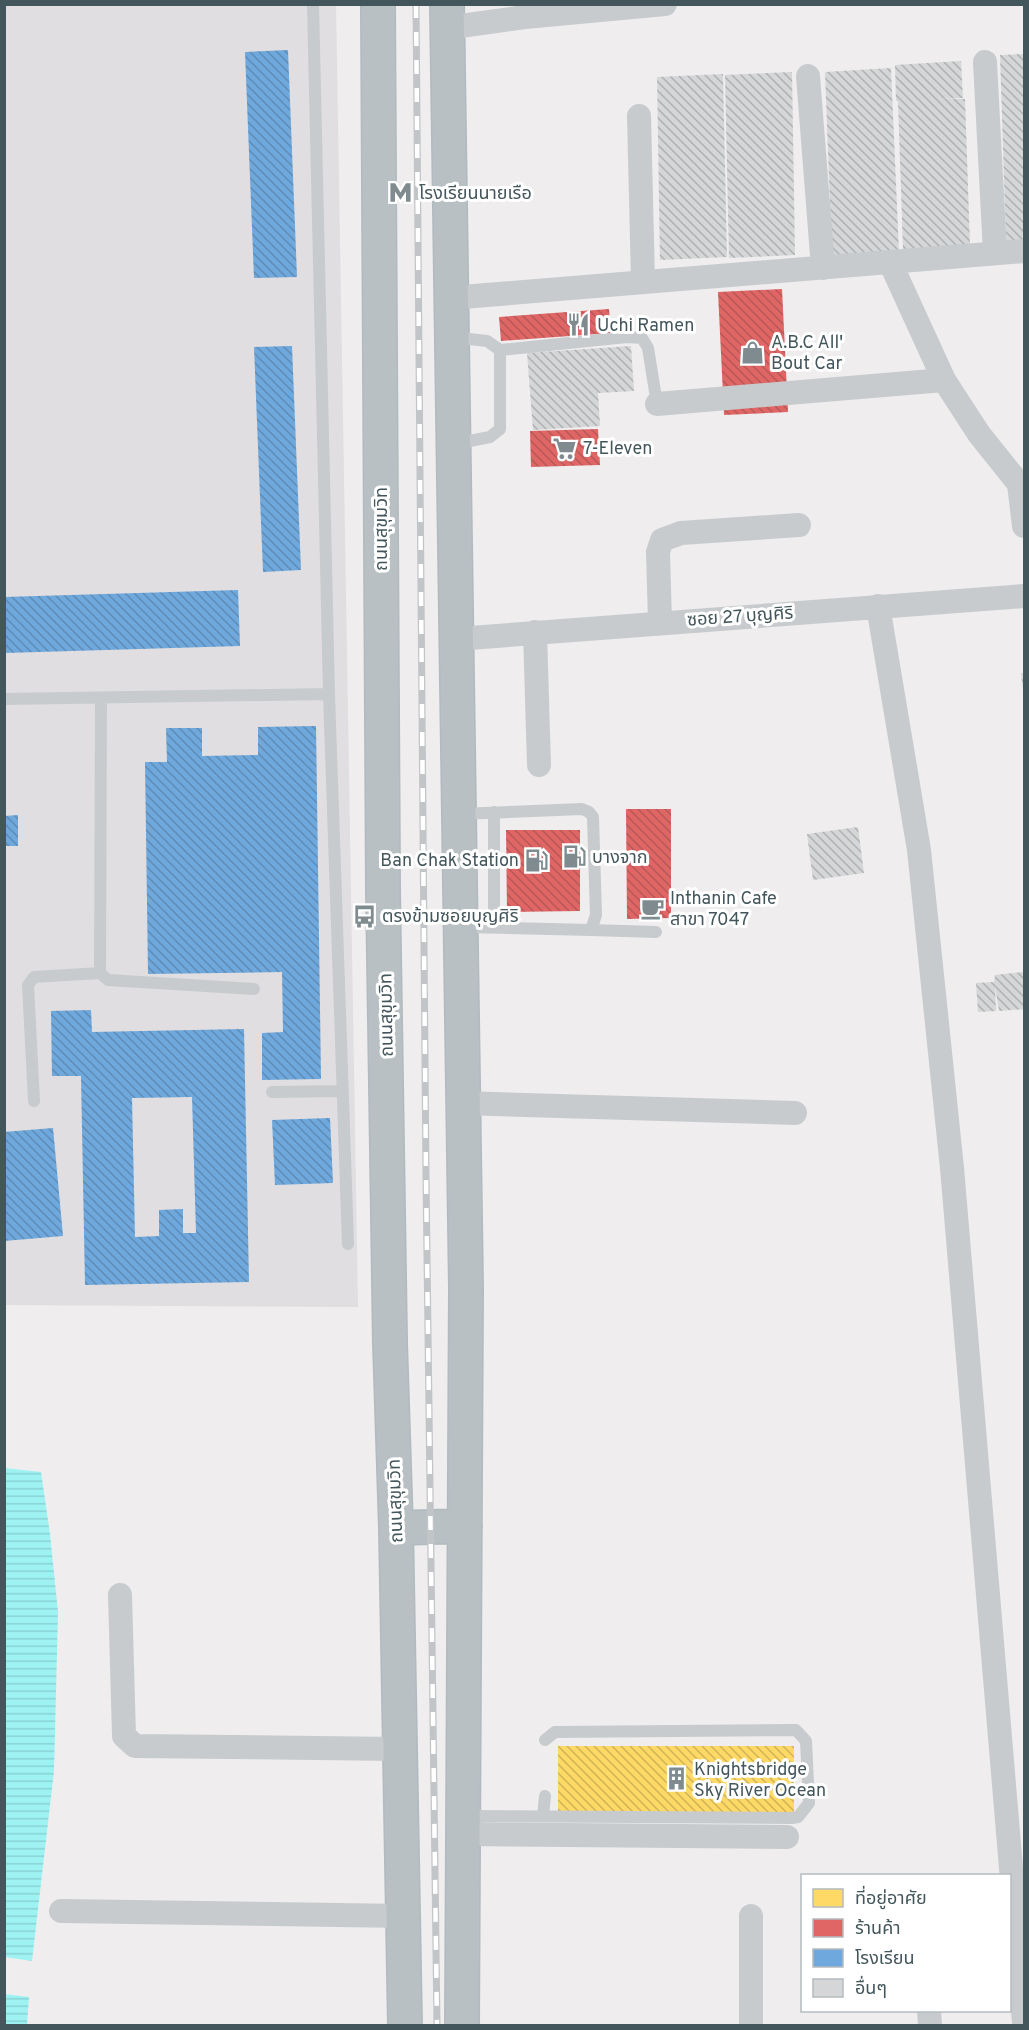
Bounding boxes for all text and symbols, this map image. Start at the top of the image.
metro station icon: โรงเรียนนายเรือ [388,180,414,206]
place label: โรงเรียนนายเรือ [419,183,532,206]
restaurant icon: Uchi Ramen [566,312,592,338]
place label: Uchi Ramen [597,315,694,338]
place label: A.B.C All' Bout Car [771,332,843,376]
shop icon: A.B.C All' Bout Car [740,339,766,365]
supermarket icon: 7-Eleven [552,435,578,461]
place label: 7-Eleven [583,438,652,461]
street label: ถนนสุขุมวิท [371,487,394,571]
street label: ซอย 27 บุญศิริ [686,602,794,633]
fuel station icon: บางจาก [561,844,587,870]
fuel station icon: Ban Chak Station [524,847,550,873]
place label: บางจาก [592,847,648,870]
place label: Ban Chak Station [380,850,519,873]
place label: Inthanin Cafe สาขา 7047 [670,888,777,932]
cafe icon: Inthanin Cafe สาขา 7047 [639,895,665,921]
bus stop icon: ตรงข้ามซอยบุญศิริ [351,903,377,929]
place label: ตรงข้ามซอยบุญศิริ [382,906,519,929]
street label: ถนนสุขุมวิท [375,973,400,1057]
street label: ถนนสุขุมวิท [384,1459,409,1543]
place label: Knightsbridge Sky River Ocean [694,1759,826,1803]
building icon: Knightsbridge Sky River Ocean [663,1766,689,1792]
legend [801,1874,1011,2012]
text: ที่อยู่อาศัย [855,1885,927,1911]
text: ร้านค้า [855,1918,901,1941]
text: โรงเรียน [855,1948,914,1971]
text: อื่นๆ [855,1975,887,2001]

